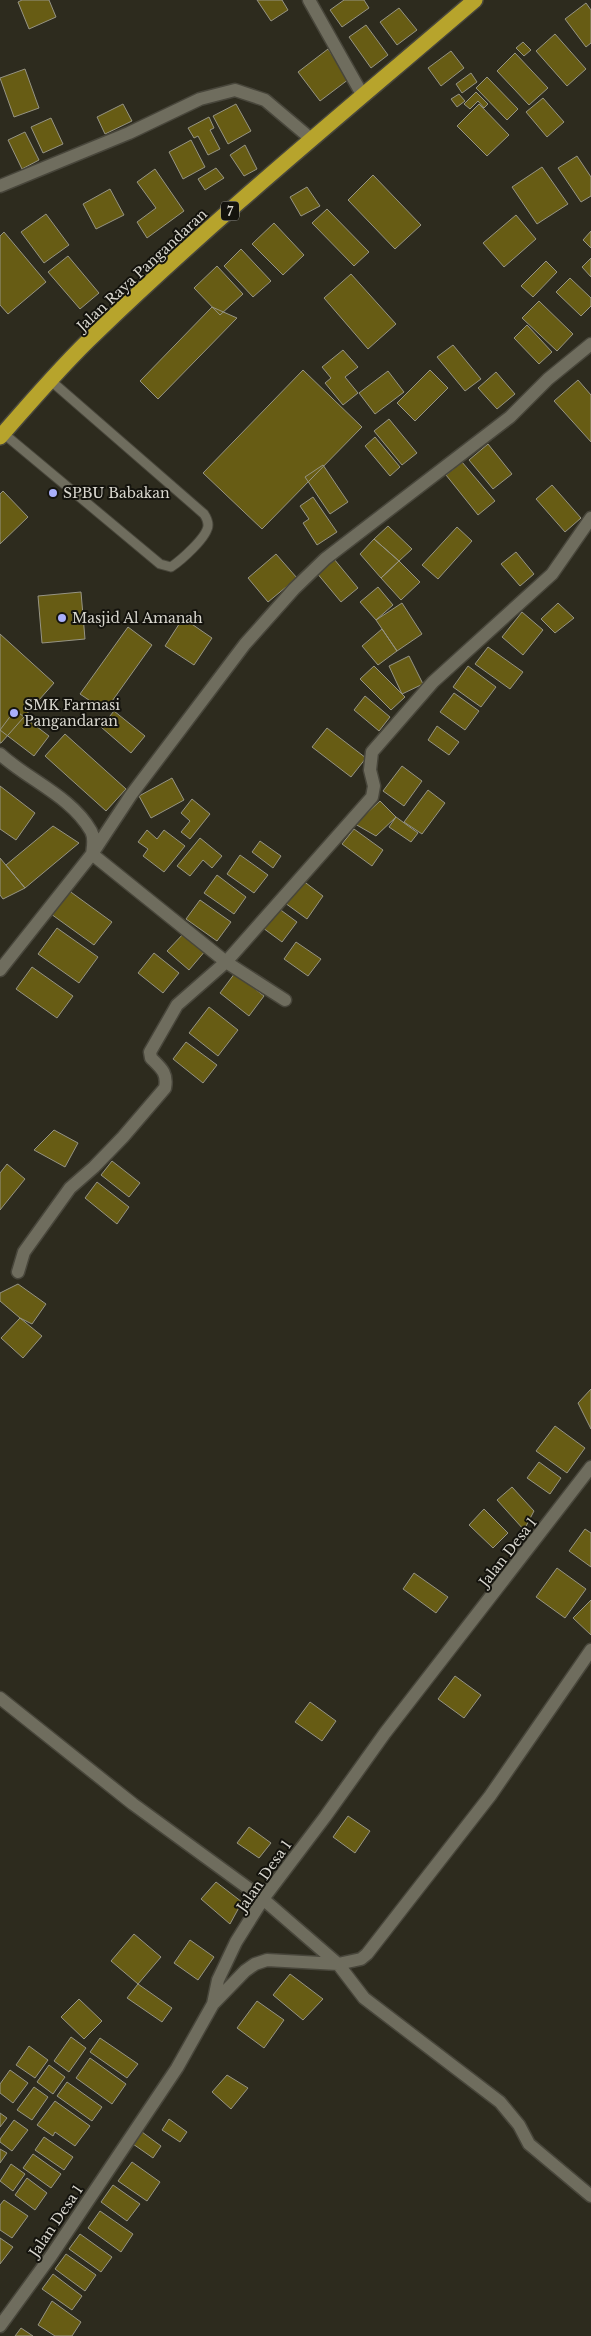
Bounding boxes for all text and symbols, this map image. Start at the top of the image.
road number: 7 [221,202,239,220]
street label: Jalan Raya Pangandaran [72,205,211,336]
place label: SPBU Babakan [63,484,170,502]
marker: SPBU Babakan [47,487,59,499]
place label: Masjid Al Amanah [72,609,203,627]
marker: Masjid Al Amanah [56,612,68,624]
place label: SMK Farmasi Pangandaran [24,696,120,730]
marker: SMK Farmasi Pangandaran [8,707,20,719]
street label: Jalan Desa 1 [474,1514,541,1592]
street label: Jalan Desa 1 [232,1837,295,1917]
street label: Jalan Desa 1 [24,2181,87,2262]

